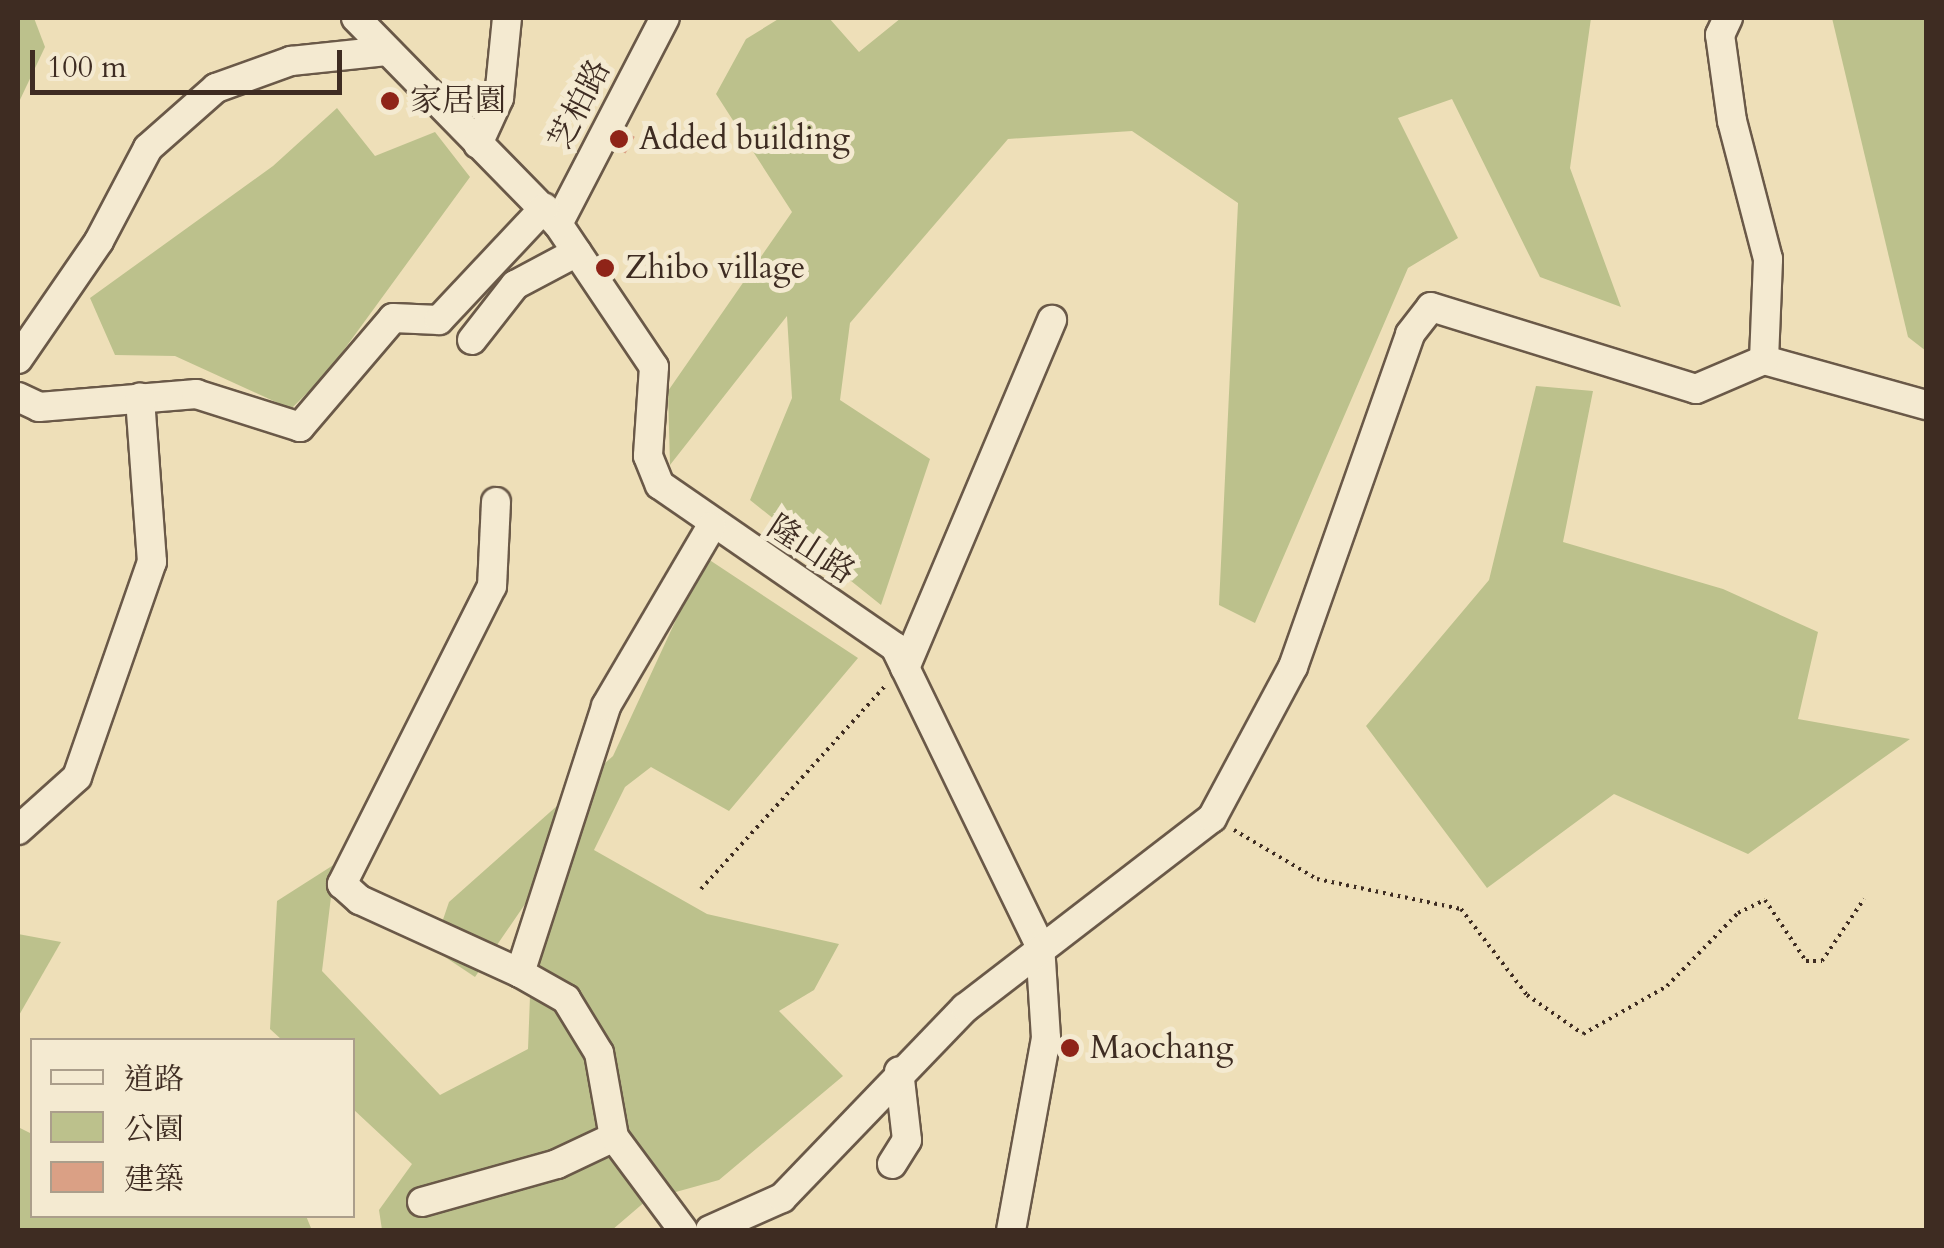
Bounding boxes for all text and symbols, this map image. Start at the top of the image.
scale bar [35,30,348,92]
text: 100 m [47,47,127,88]
street label: 芝柏路 [541,54,619,156]
place label: 家居園 [410,82,506,120]
marker: 家居園 [379,90,401,112]
place label: Added building [639,120,850,158]
marker: Added building [608,128,630,150]
place label: Zhibo village [625,249,805,287]
marker: Zhibo village [594,257,616,279]
street label: 隆山路 [760,508,862,592]
place label: Maochang [1090,1029,1233,1067]
marker: Maochang [1059,1037,1081,1059]
legend [30,1038,355,1218]
text: 道路 [124,1059,184,1100]
text: 公園 [124,1109,184,1150]
text: 建築 [124,1159,184,1200]

